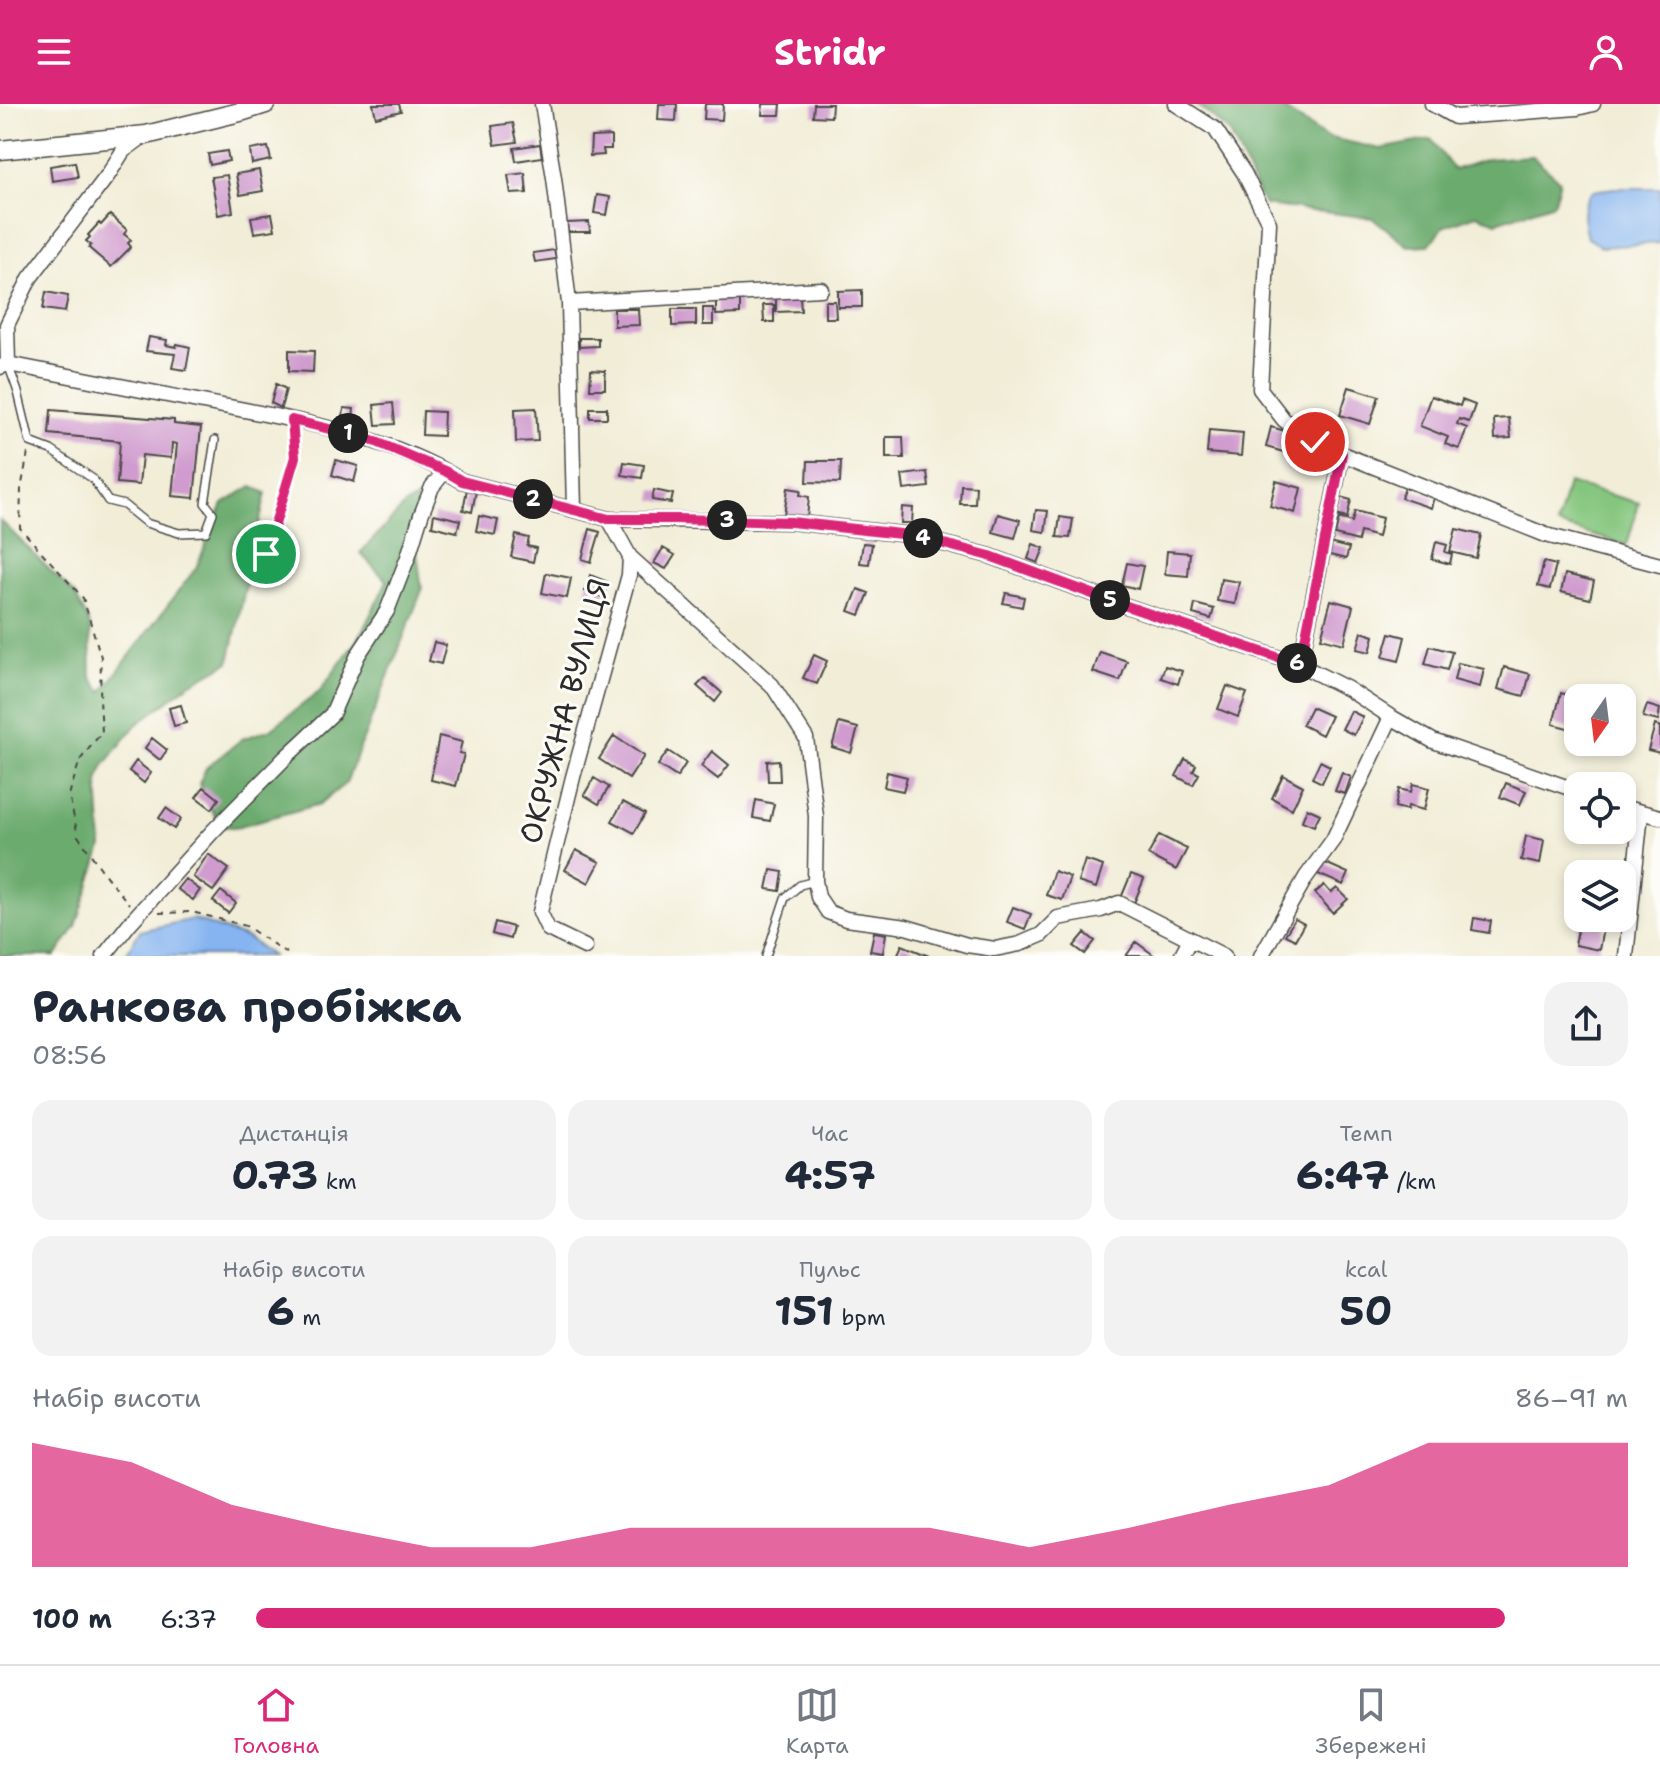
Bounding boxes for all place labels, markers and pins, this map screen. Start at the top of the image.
pin [1281,408,1349,476]
pin: 1 [328,413,368,453]
pin: 2 [513,479,553,519]
pin: 3 [707,500,747,540]
pin: 4 [903,518,943,558]
pin [232,520,300,588]
pin: 5 [1090,580,1130,620]
pin: 6 [1277,643,1317,683]

